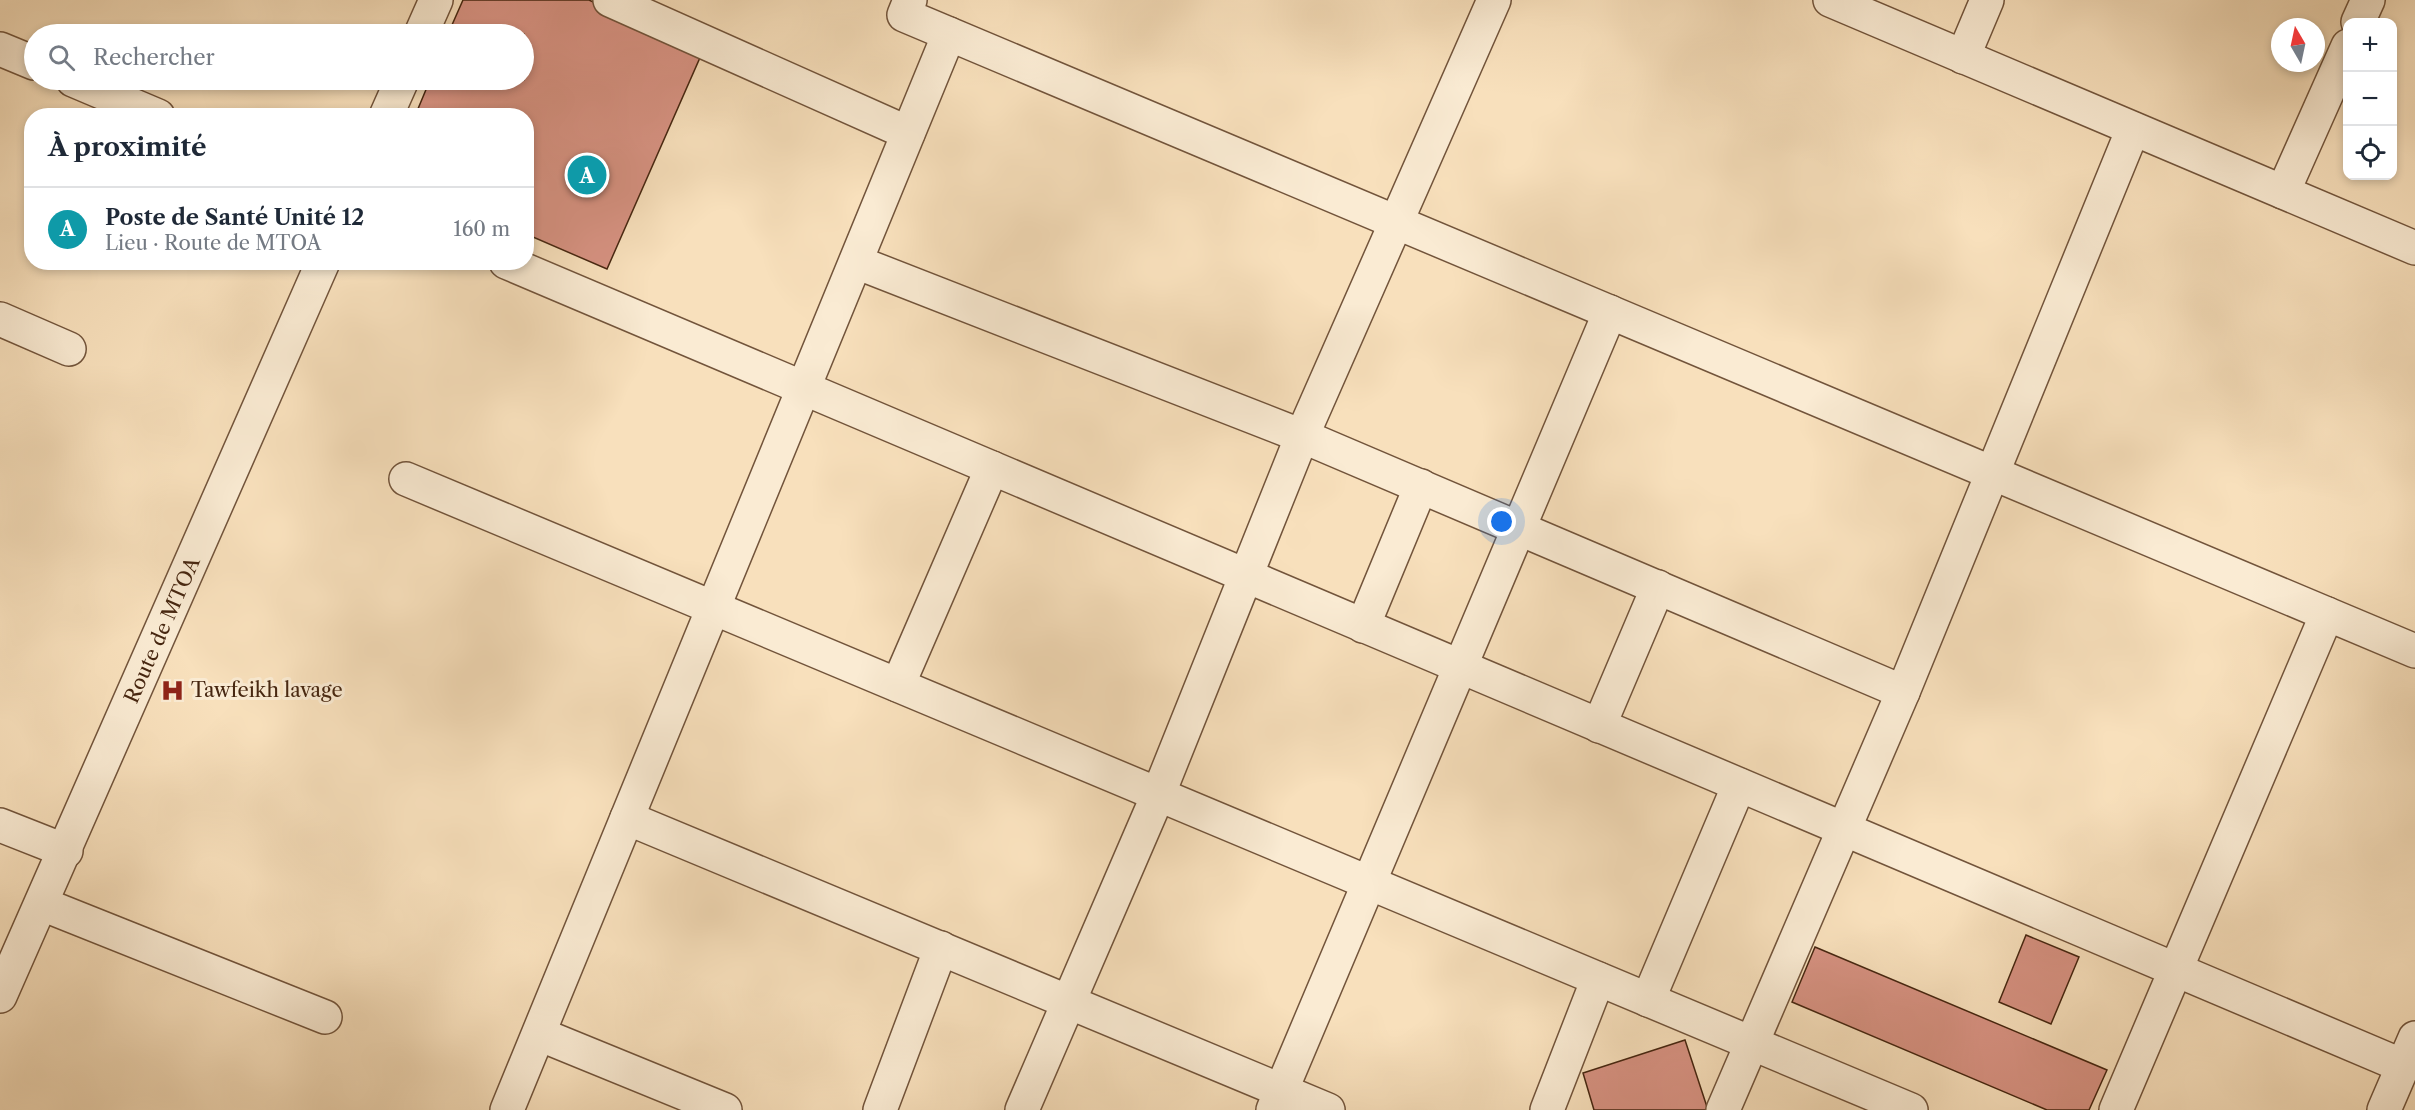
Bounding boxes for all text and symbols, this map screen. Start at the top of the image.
north arrow [2271,18,2325,72]
map controls [2343,18,2397,180]
button: + [2343,18,2397,72]
search box [24,24,534,90]
icon: search [45,41,78,74]
text: Rechercher [93,44,215,71]
button: − [2343,72,2397,126]
button: locate [2343,126,2397,180]
text: À proximité [48,131,207,163]
pin: A [568,152,606,198]
text: Poste de Santé Unité 12 [105,204,364,231]
text: A [60,217,75,241]
text: 160 m [453,217,510,241]
text: Lieu · Route de MTOA [105,231,321,255]
your location [1487,507,1516,536]
street label: Route de MTOA [119,552,205,707]
hospital icon: Tawfeikh lavage [160,677,186,703]
place label: Tawfeikh lavage [191,678,343,702]

